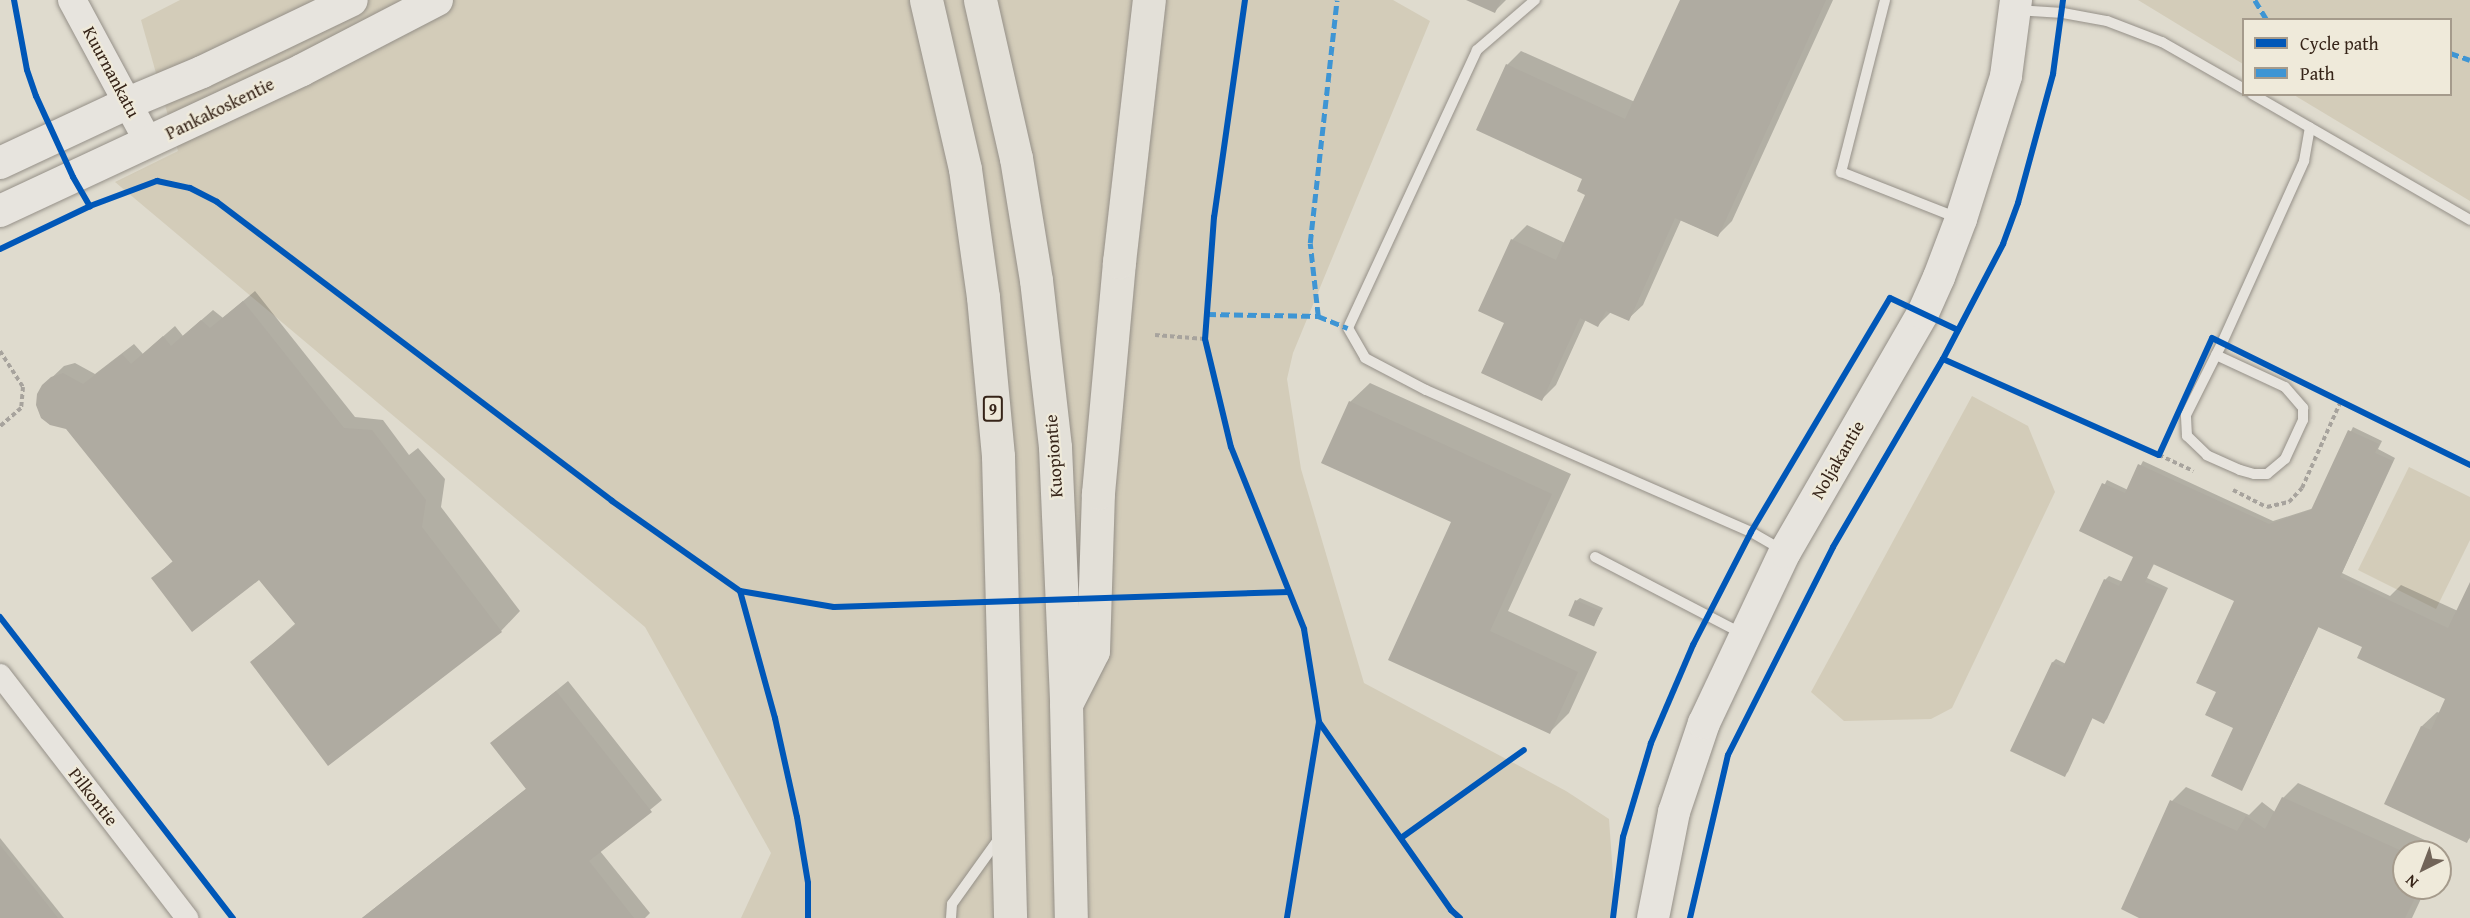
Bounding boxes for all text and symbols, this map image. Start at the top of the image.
legend [2242,18,2452,96]
street label: Kuurnankatu [78,23,144,121]
text: Cycle path [2300,30,2379,57]
text: Path [2300,60,2335,87]
street label: Pankakoskentie [162,73,278,145]
road number: 9 [982,396,1004,422]
street label: Kuopiontie [1040,414,1068,498]
street label: Noljakantie [1807,417,1869,503]
street label: Pilkontie [64,764,122,830]
north arrow [2392,840,2452,900]
text: N [2399,869,2423,894]

